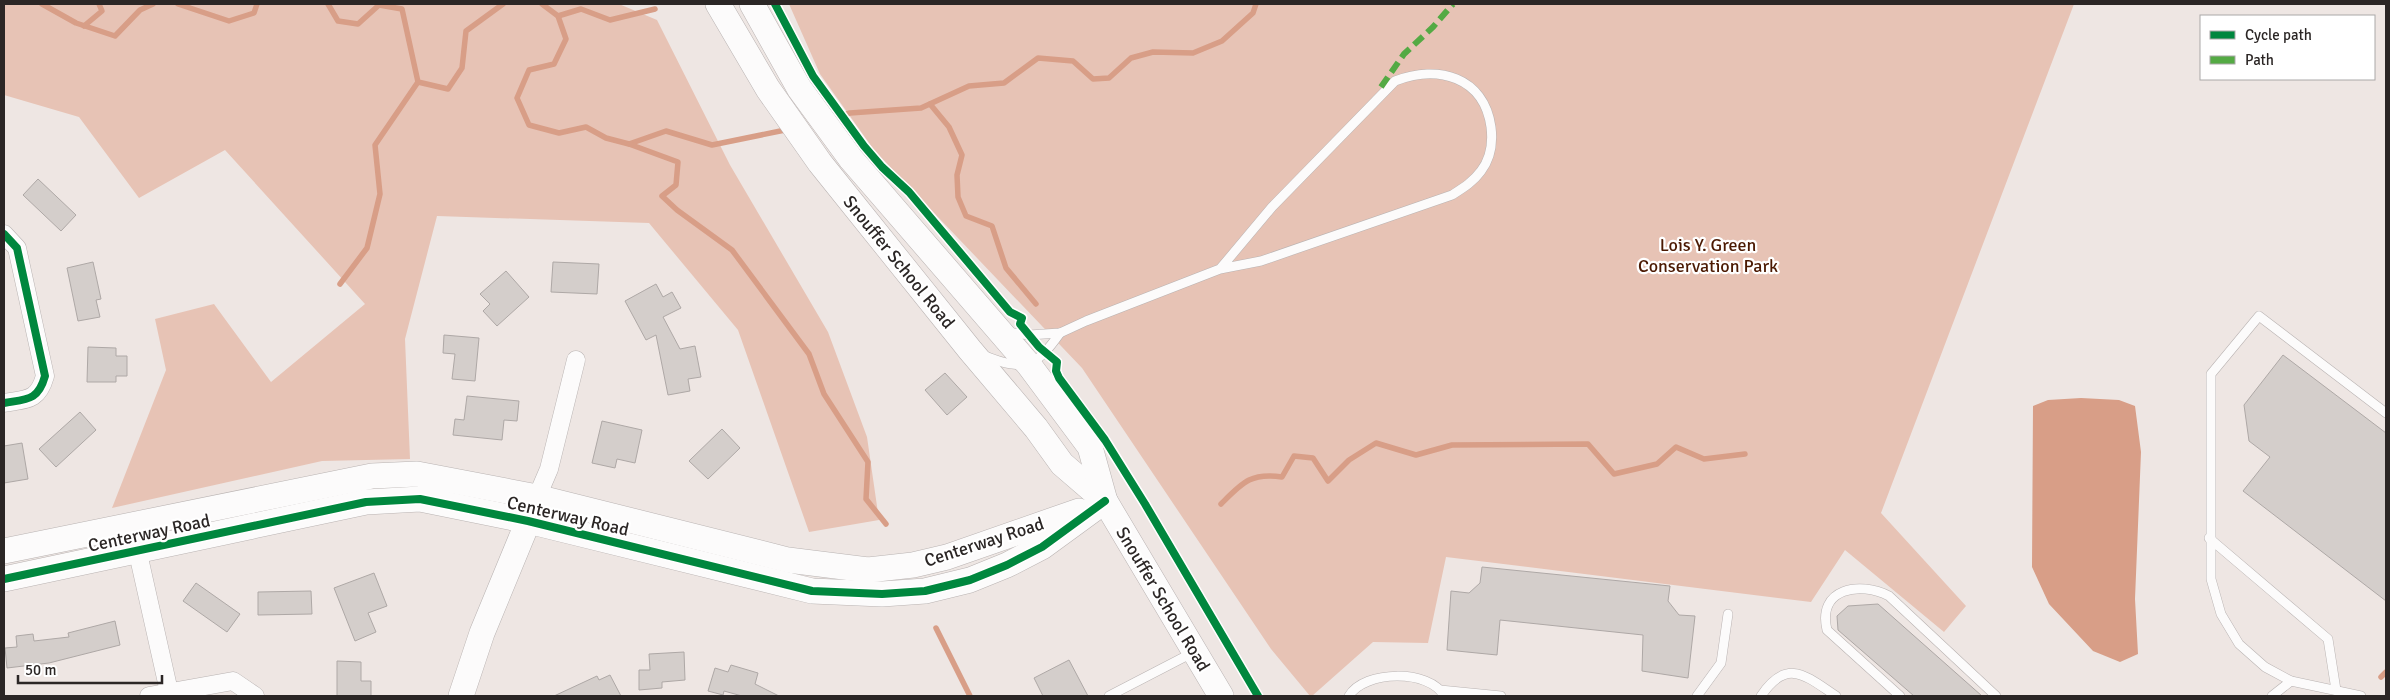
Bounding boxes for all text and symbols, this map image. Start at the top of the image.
legend [2200,15,2375,80]
text: Cycle path [2245,26,2312,44]
text: Path [2245,51,2274,69]
street label: Snouffer School Road [839,191,959,333]
park label: Lois Y. Green Conservation Park [1638,234,1778,277]
street label: Centerway Road [505,491,631,541]
street label: Centerway Road [86,509,212,557]
street label: Centerway Road [921,512,1047,572]
street label: Snouffer School Road [1111,523,1215,675]
scale bar [18,652,161,684]
text: 50 m [25,661,56,679]

